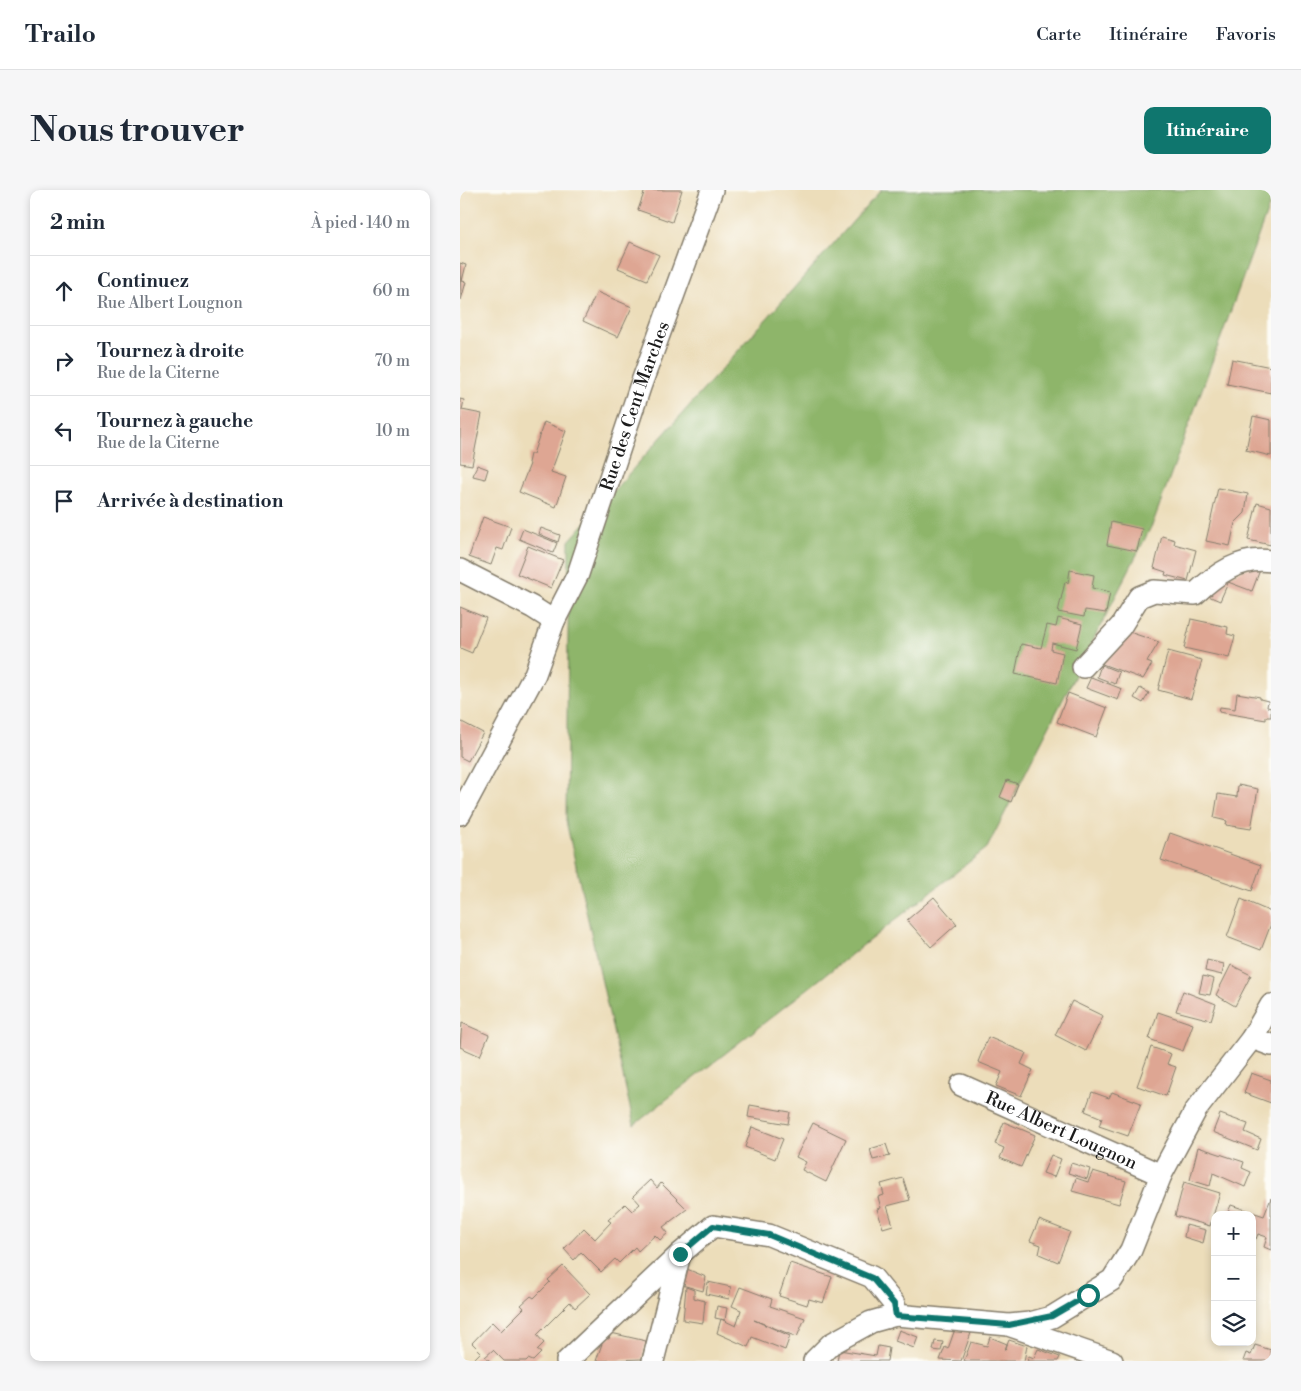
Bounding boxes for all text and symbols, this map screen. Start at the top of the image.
text: Trailo [25,20,96,50]
text: Carte [1036,23,1081,46]
text: Itinéraire [1109,23,1188,46]
text: Favoris [1216,23,1276,46]
button: Itinéraire [1144,107,1271,154]
text: Nous trouver [30,109,245,152]
text: 2 min [50,210,105,236]
text: À pied · 140 m [311,213,410,233]
text: Continuez [97,269,189,293]
icon: ahead [50,277,78,305]
text: 60 m [372,281,410,301]
text: Rue Albert Lougnon [97,293,243,313]
street label: Rue des Cent Marches [595,318,675,494]
text: Tournez à droite [97,339,244,363]
icon: right [50,347,78,375]
text: 70 m [374,351,410,371]
text: Rue de la Citerne [97,363,220,383]
text: Tournez à gauche [97,409,253,433]
icon: left [50,417,78,445]
text: 10 m [376,421,410,441]
text: Rue de la Citerne [97,433,220,453]
icon: arrive [50,487,78,515]
text: Arrivée à destination [97,489,283,513]
street label: Rue Albert Lougnon [982,1086,1141,1175]
map controls [1211,1211,1256,1346]
button: + [1211,1211,1256,1256]
route end [669,1243,692,1266]
button: − [1211,1256,1256,1301]
route start [1077,1284,1100,1307]
button: layers [1211,1301,1256,1346]

